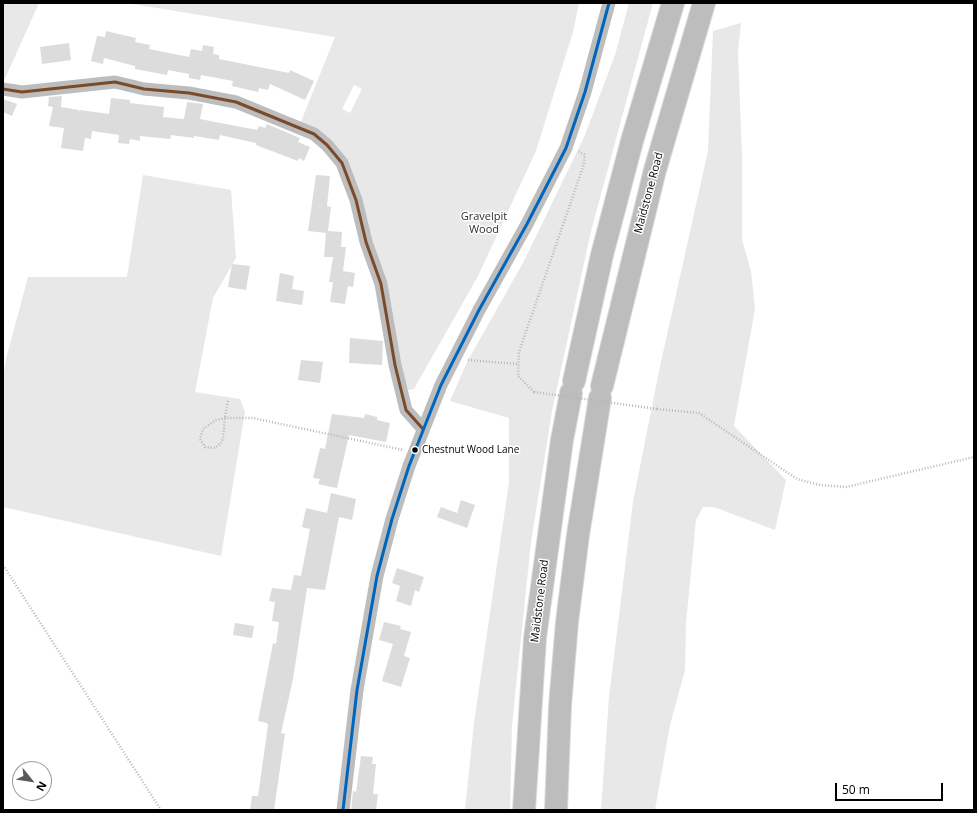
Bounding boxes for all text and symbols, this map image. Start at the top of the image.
street label: Maidstone Road [632,151,666,235]
park label: Gravelpit Wood [461,210,507,236]
place label: Chestnut Wood Lane [422,444,519,456]
marker: Chestnut Wood Lane [410,445,420,455]
street label: Maidstone Road [528,559,552,643]
north arrow [12,761,52,801]
scale bar [837,775,945,801]
text: N [33,779,51,794]
text: 50 m [842,781,870,798]

